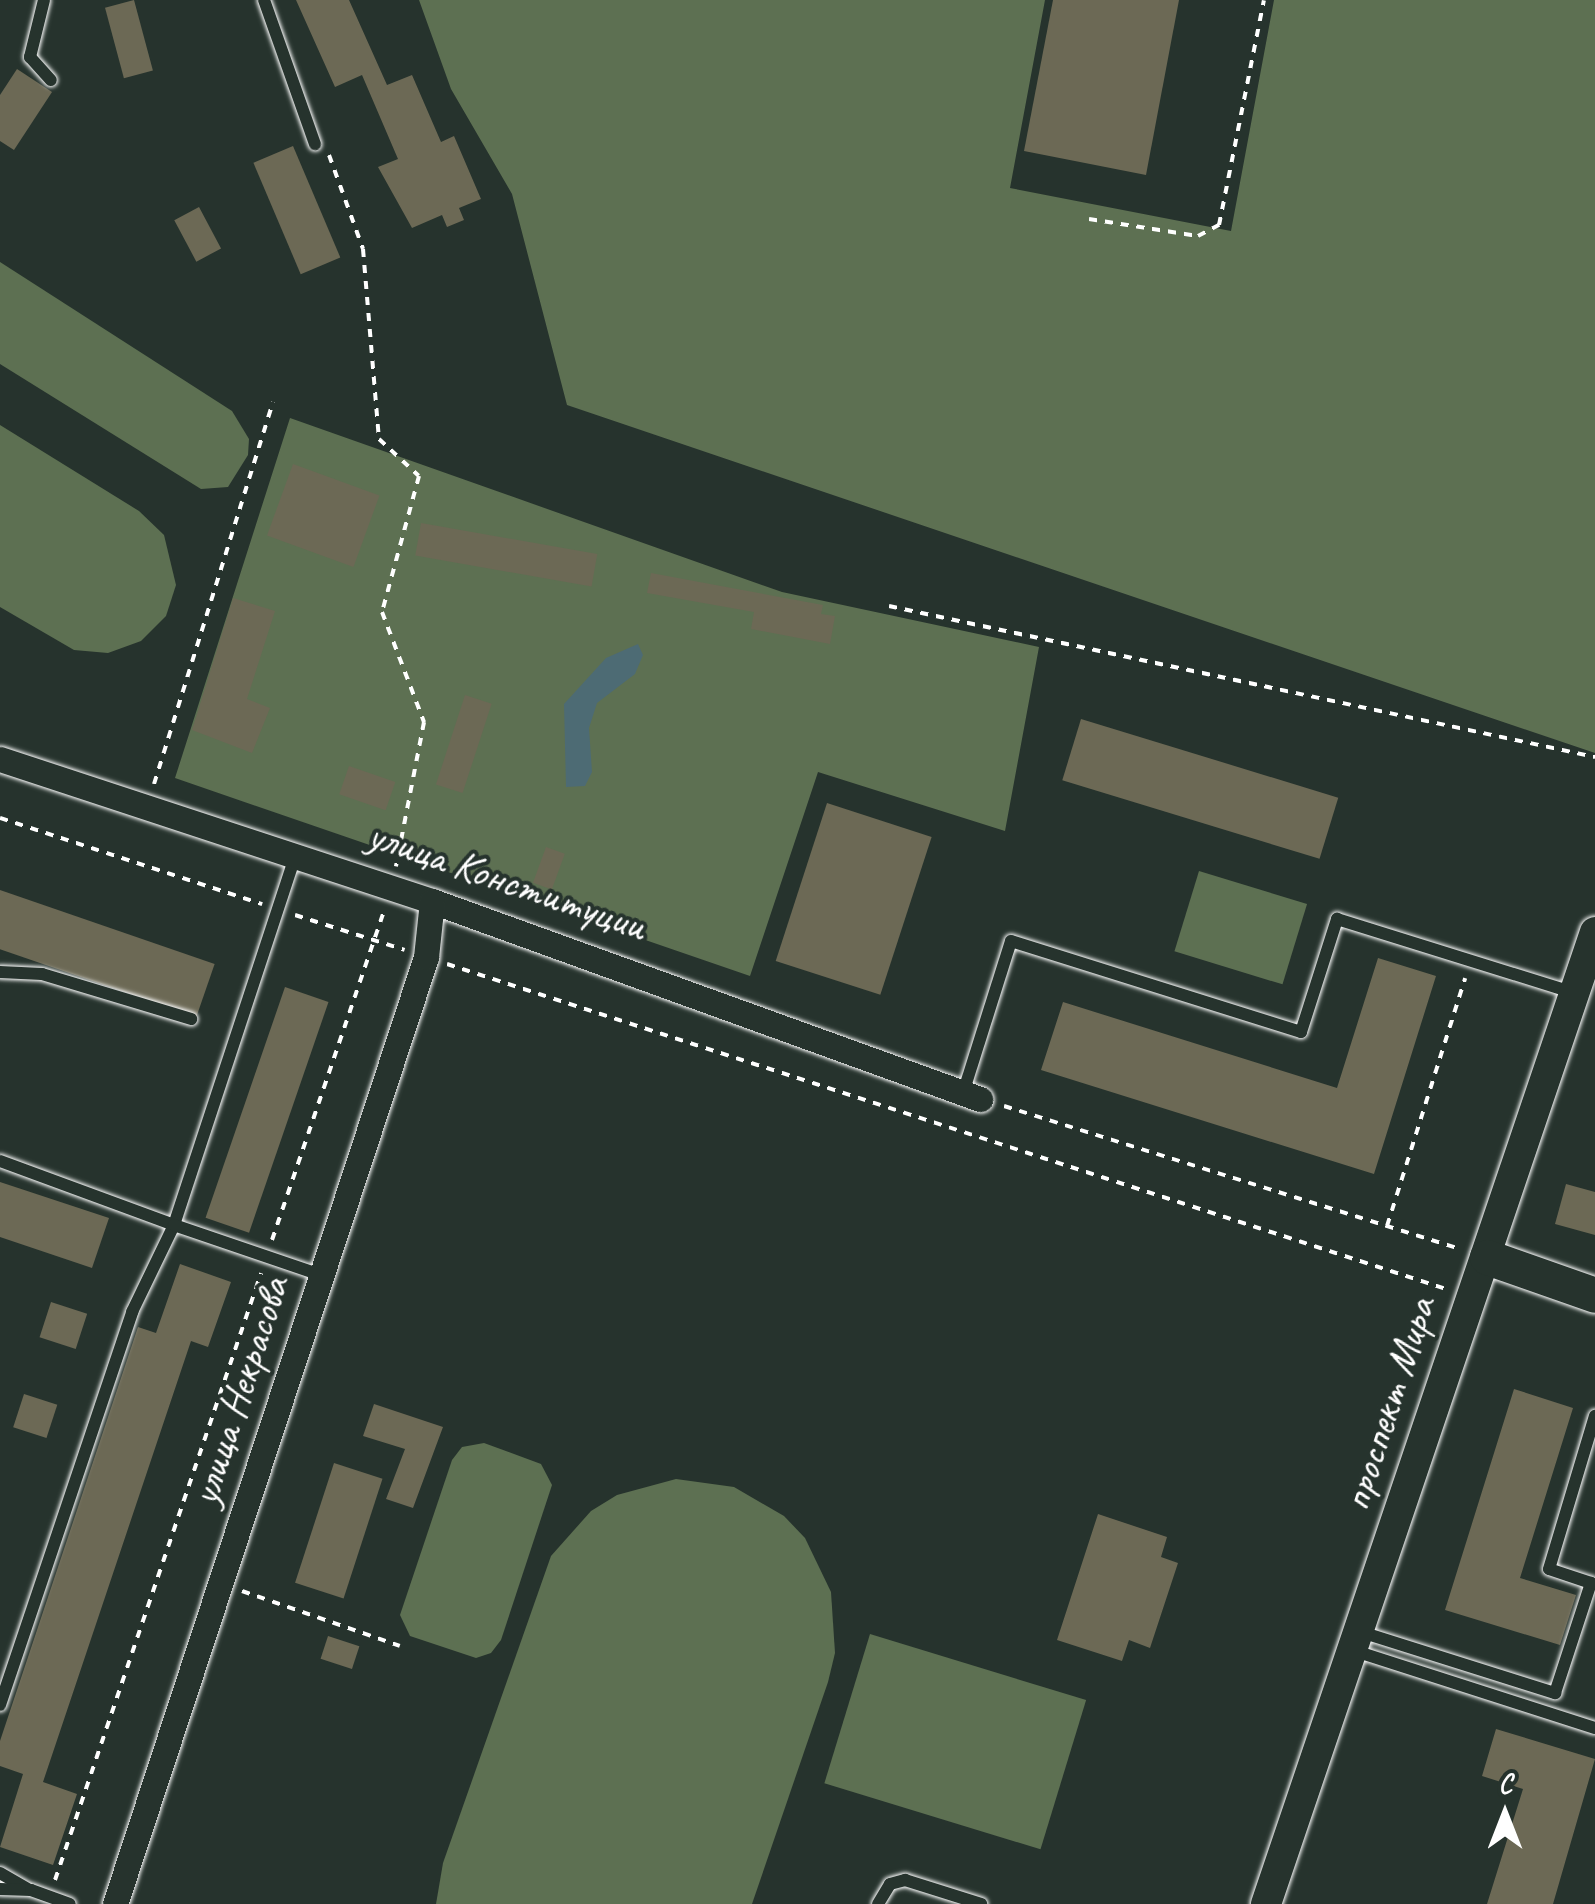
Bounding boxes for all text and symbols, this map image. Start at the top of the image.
street label: улица Конституции [364,811,650,951]
street label: улица Некрасова [179,1270,301,1512]
street label: проспект Мира [1331,1292,1447,1516]
north arrow [1455,1764,1555,1864]
text: С [1498,1766,1512,1801]

